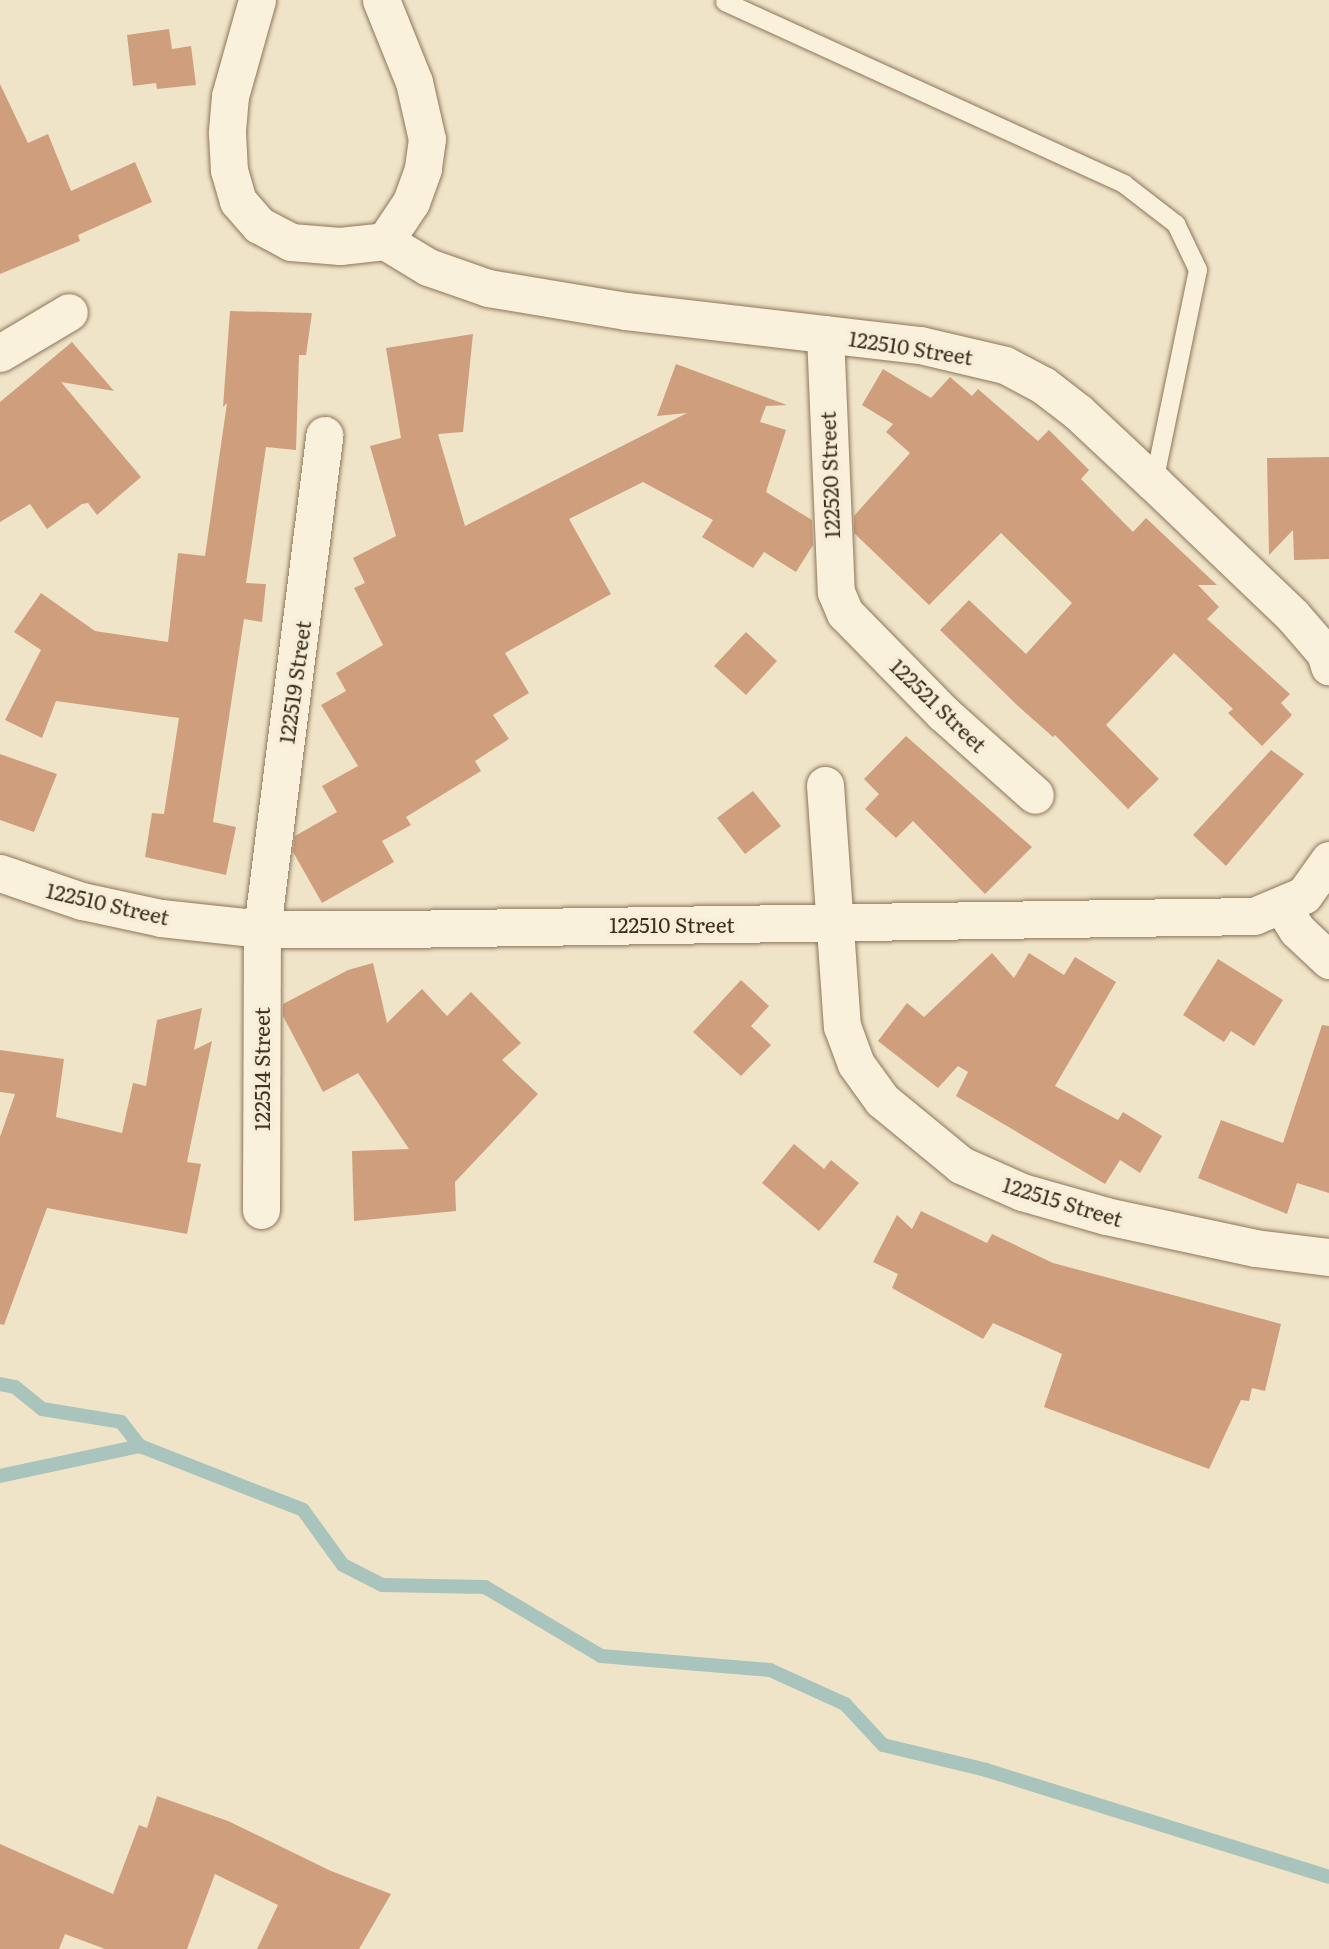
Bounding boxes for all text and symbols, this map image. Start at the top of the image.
street label: 122510 Street [847,325,975,369]
street label: 122520 Street [814,411,844,539]
street label: 122519 Street [273,619,315,745]
street label: 122521 Street [886,653,992,757]
street label: 122510 Street [44,877,172,929]
street label: 122510 Street [609,911,735,937]
street label: 122514 Street [248,1007,274,1131]
street label: 122515 Street [1000,1171,1126,1231]

